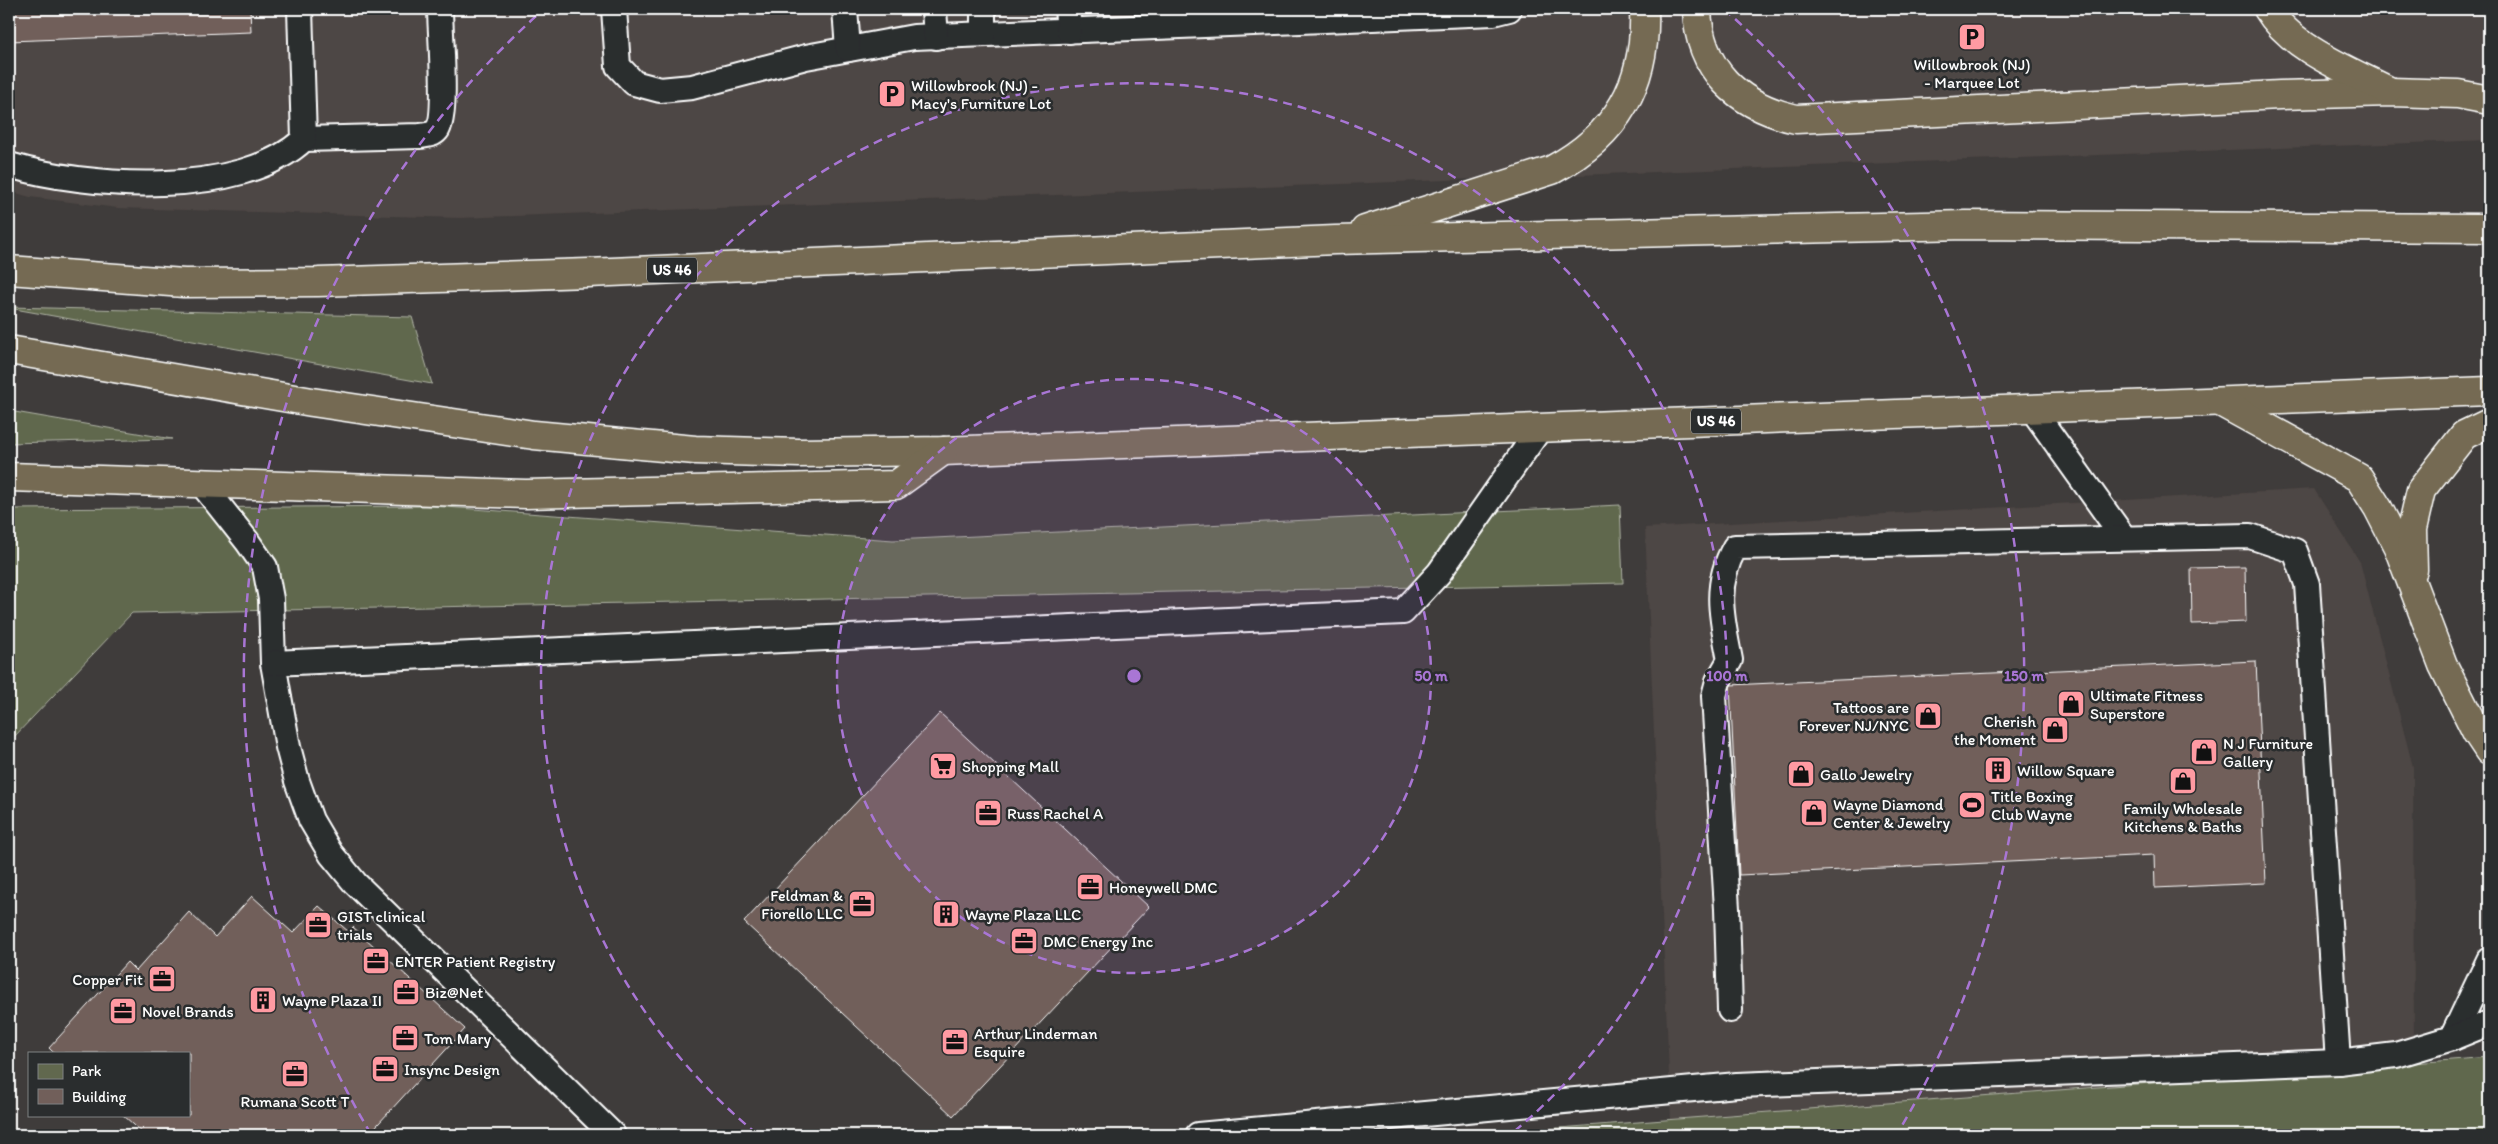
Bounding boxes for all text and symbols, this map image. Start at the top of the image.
parking icon: Willowbrook (NJ) - Marquee Lot [1957,22,1987,52]
place label: Willowbrook (NJ) - Marquee Lot [1913,55,2031,92]
place label: Willowbrook (NJ) - Macy's Furniture Lot [911,76,1051,113]
parking icon: Willowbrook (NJ) - Macy's Furniture Lot [877,79,907,109]
road number: US 46 [647,258,697,282]
road number: US 46 [1691,408,1741,434]
centre of rings [1125,667,1143,685]
text: 50 m [1414,667,1448,685]
text: 100 m [1706,667,1748,685]
text: 150 m [2004,667,2044,685]
place label: Ultimate Fitness Superstore [2090,686,2203,723]
shop icon: Ultimate Fitness Superstore [2056,689,2086,719]
place label: Tattoos are Forever NJ/NYC [1799,698,1909,735]
shop icon: Tattoos are Forever NJ/NYC [1913,701,1943,731]
place label: Cherish the Moment [1954,712,2036,749]
shop icon: Cherish the Moment [2040,715,2070,745]
place label: N J Furniture Gallery [2223,734,2313,771]
shop icon: N J Furniture Gallery [2189,737,2219,767]
supermarket icon: Shopping Mall [928,751,958,781]
building icon: Willow Square [1983,755,2013,785]
place label: Shopping Mall [962,757,1059,776]
shop icon: Gallo Jewelry [1786,759,1816,789]
place label: Willow Square [2017,761,2115,780]
place label: Gallo Jewelry [1820,765,1912,784]
shop icon: Family Wholesale Kitchens & Baths [2168,766,2198,796]
place label: Title Boxing Club Wayne [1991,787,2074,824]
sports icon: Title Boxing Club Wayne [1957,790,1987,820]
place label: Wayne Diamond Center & Jewelry [1833,795,1950,832]
office icon: Russ Rachel A [973,798,1003,828]
shop icon: Wayne Diamond Center & Jewelry [1799,798,1829,828]
place label: Family Wholesale Kitchens & Baths [2123,799,2243,836]
place label: Russ Rachel A [1007,804,1103,823]
office icon: Honeywell DMC [1075,872,1105,902]
place label: Honeywell DMC [1109,878,1217,897]
place label: Feldman & Fiorello LLC [761,886,844,923]
office icon: Feldman & Fiorello LLC [847,889,877,919]
building icon: Wayne Plaza LLC [931,899,961,929]
place label: Wayne Plaza LLC [965,905,1081,924]
place label: GIST clinical trials [337,907,426,944]
office icon: GIST clinical trials [303,910,333,940]
office icon: DMC Energy Inc [1009,926,1039,956]
place label: DMC Energy Inc [1043,932,1153,951]
office icon: ENTER Patient Registry [361,946,391,976]
place label: ENTER Patient Registry [395,952,556,971]
office icon: Copper Fit [147,964,177,994]
place label: Copper Fit [72,970,143,989]
office icon: Biz@Net [391,977,421,1007]
place label: Biz@Net [425,983,483,1002]
building icon: Wayne Plaza II [248,985,278,1015]
place label: Wayne Plaza II [282,991,382,1010]
office icon: Novel Brands [108,996,138,1026]
place label: Novel Brands [142,1002,234,1021]
office icon: Tom Mary [390,1023,420,1053]
place label: Arthur Linderman Esquire [974,1024,1098,1061]
office icon: Arthur Linderman Esquire [940,1027,970,1057]
place label: Tom Mary [424,1029,491,1048]
legend [28,1052,190,1116]
office icon: Insync Design [370,1054,400,1084]
office icon: Rumana Scott T [280,1059,310,1089]
place label: Insync Design [404,1060,500,1079]
text: Park [72,1062,102,1080]
text: Building [72,1088,126,1106]
place label: Rumana Scott T [241,1092,349,1111]

